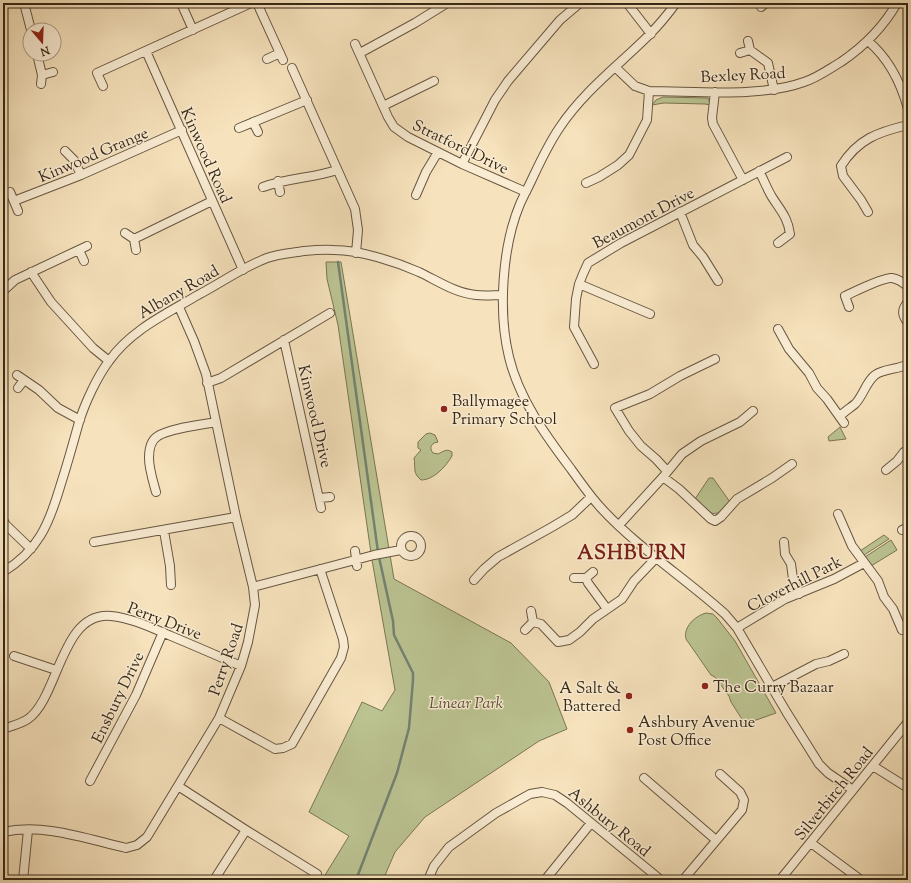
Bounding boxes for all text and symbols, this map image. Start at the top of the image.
north arrow [22,22,62,62]
text: N [38,41,53,60]
street label: Bexley Road [700,63,786,90]
street label: Kinwood Road [173,104,236,208]
street label: Stratford Drive [408,115,512,182]
street label: Kinwood Grange [35,123,153,190]
street label: Beaumont Drive [589,183,699,256]
street label: Albany Road [135,261,224,326]
street label: Kinwood Drive [291,363,337,470]
place label: Ballymagee Primary School [452,391,557,432]
marker: Ballymagee Primary School [439,404,449,414]
district label: ASHBURN [577,540,687,569]
street label: Cloverhill Park [744,551,847,619]
street label: Perry Drive [124,598,204,647]
street label: Perry Road [204,621,250,699]
street label: Ensbury Drive [87,649,151,748]
place label: The Curry Bazaar [713,677,834,700]
place label: A Salt & Battered [559,678,622,719]
marker: The Curry Bazaar [700,681,710,691]
marker: A Salt & Battered [624,691,634,701]
park label: Linear Park [429,693,503,716]
place label: Ashbury Avenue Post Office [638,712,755,753]
marker: Ashbury Avenue Post Office [625,725,635,735]
street label: Silverbirch Road [790,743,880,846]
street label: Ashbury Road [562,783,654,863]

